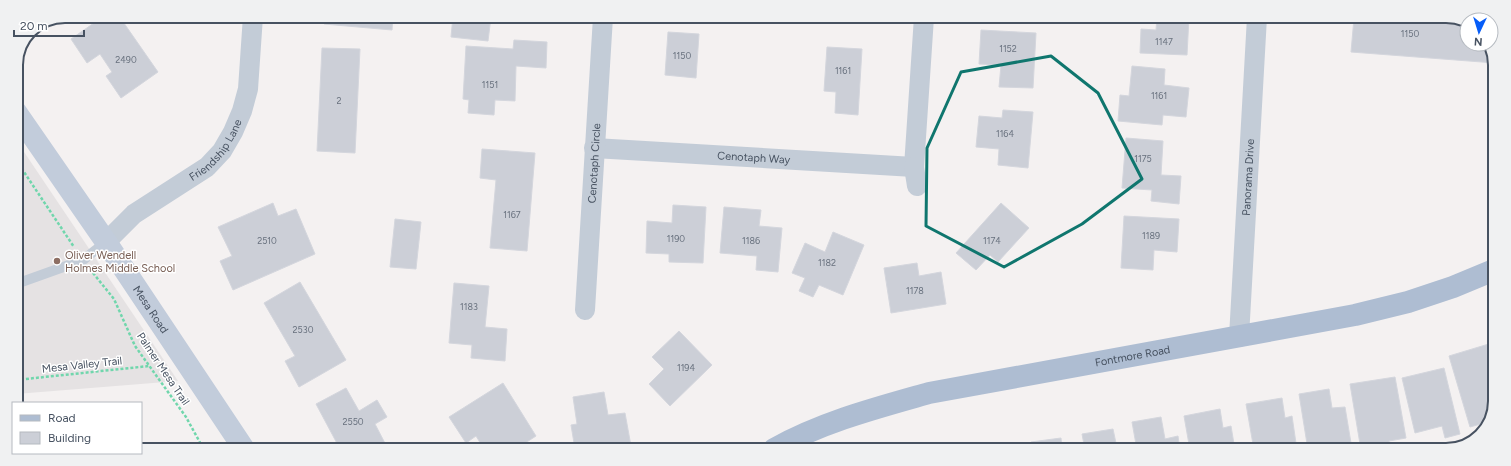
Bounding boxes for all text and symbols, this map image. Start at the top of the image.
scale bar [14,12,84,38]
north arrow [1459,12,1499,52]
text: 20 m [20,19,48,33]
house number: 1150 [1401,28,1419,39]
text: N [1474,35,1483,48]
house number: 1147 [1155,36,1173,47]
house number: 1152 [999,43,1017,54]
house number: 1150 [673,50,691,61]
house number: 2490 [115,54,137,65]
house number: 1161 [835,65,851,76]
house number: 1151 [482,79,498,90]
house number: 1161 [1151,90,1167,101]
house number: 2 [336,95,342,106]
street label: Friendship Lane [187,117,244,183]
street label: Cenotaph Circle [585,123,603,204]
house number: 1164 [996,128,1014,139]
street label: Panorama Drive [1239,138,1257,216]
street label: Cenotaph Way [717,149,791,166]
house number: 1175 [1134,153,1152,164]
house number: 1167 [503,209,521,220]
house number: 1189 [1142,230,1160,241]
house number: 1190 [667,233,685,244]
house number: 2510 [257,235,277,246]
house number: 1186 [742,235,760,246]
house number: 1174 [983,235,1001,246]
place label: Oliver Wendell Holmes Middle School [65,249,175,275]
marker: Oliver Wendell Holmes Middle School [52,256,62,266]
house number: 1182 [818,257,836,268]
street label: Mesa Road [130,283,171,335]
house number: 1178 [906,285,924,296]
house number: 1183 [460,301,478,312]
house number: 2530 [293,324,314,335]
street label: Palmer Mesa Trail [134,330,192,408]
street label: Fontmore Road [1094,343,1171,369]
street label: Mesa Valley Trail [41,354,123,376]
house number: 1194 [677,362,695,373]
legend [12,402,142,454]
text: Road [48,411,76,425]
house number: 2550 [342,416,364,427]
text: Building [48,431,91,445]

